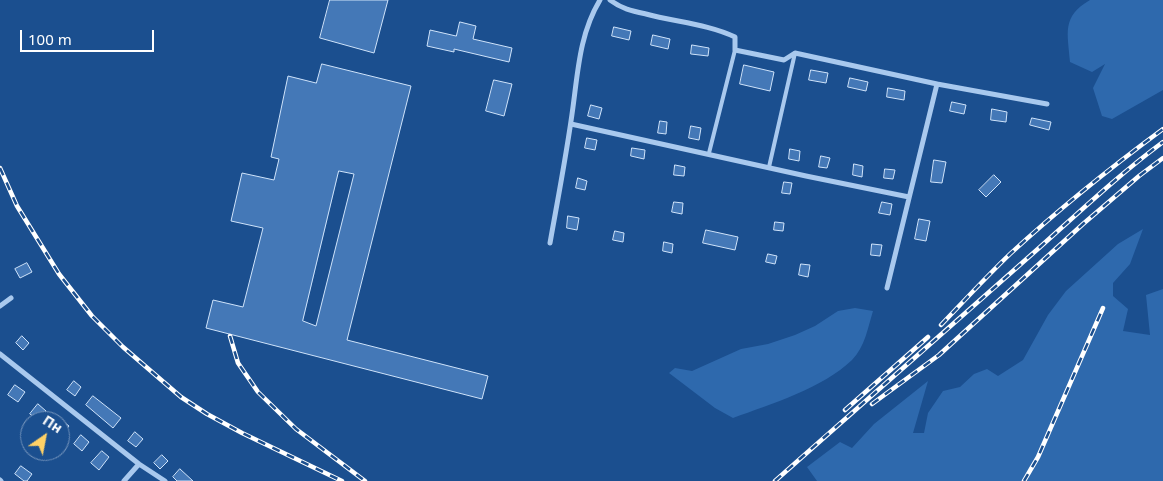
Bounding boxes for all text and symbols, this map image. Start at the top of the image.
scale bar [22,20,156,52]
text: 100 m [28,29,72,49]
text: Пн [39,410,66,437]
north arrow [20,411,70,461]

